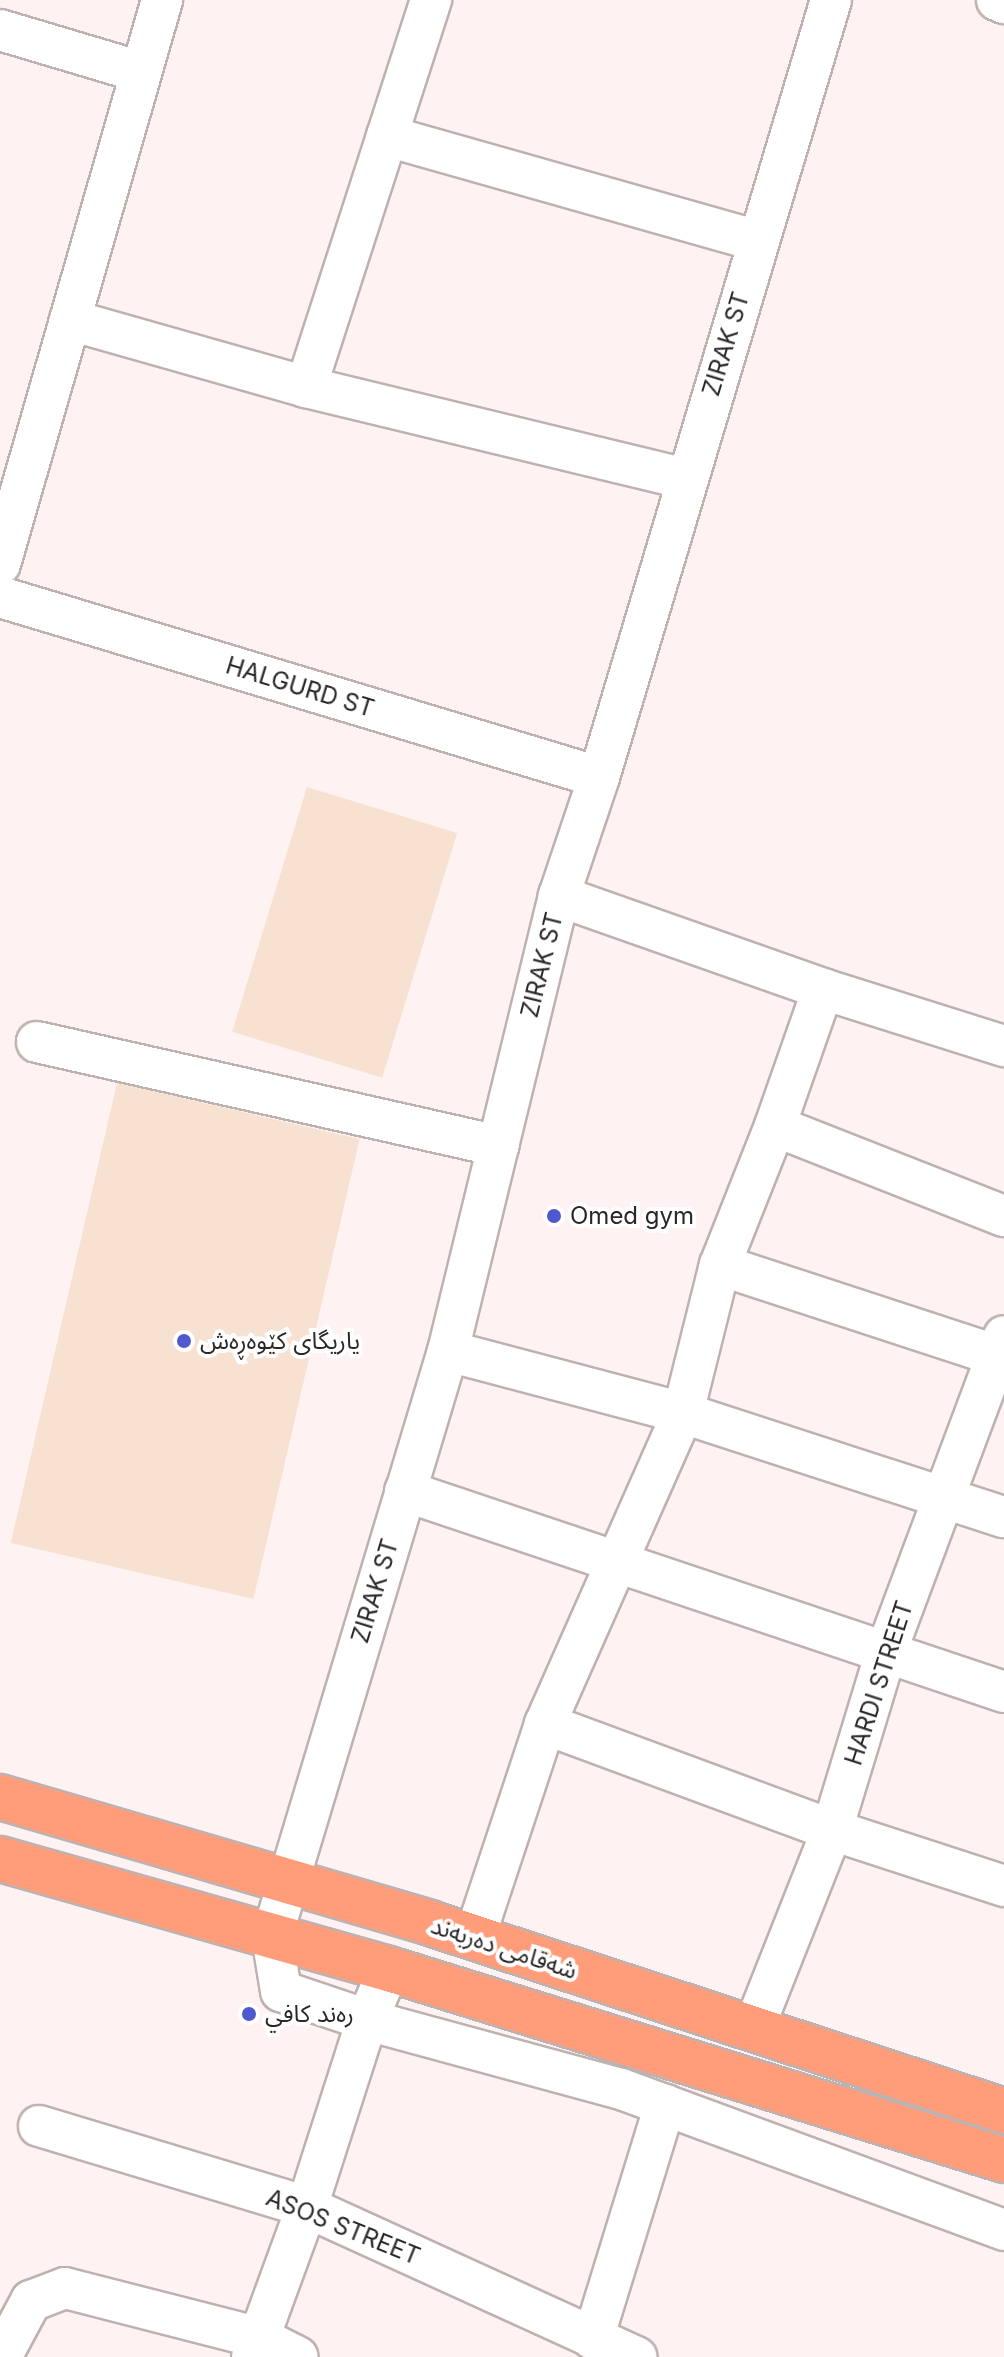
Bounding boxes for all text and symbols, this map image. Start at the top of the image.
street label: ZIRAK ST [697,288,755,400]
street label: HALGURD ST [222,651,378,723]
street label: ZIRAK ST [515,909,569,1021]
place label: Omed gym [570,1202,694,1230]
marker: Omed gym [545,1207,563,1225]
place label: یاریگای کێوەڕەش [200,1327,360,1355]
marker: یاریگای کێوەڕەش [175,1332,193,1350]
street label: ZIRAK ST [346,1535,404,1647]
street label: HARDI STREET [839,1597,919,1769]
street label: شەقامی دەربەند [427,1911,581,1985]
place label: رەند کافي [265,2000,354,2028]
marker: رەند کافي [240,2005,258,2023]
street label: ASOS STREET [262,2183,424,2271]

